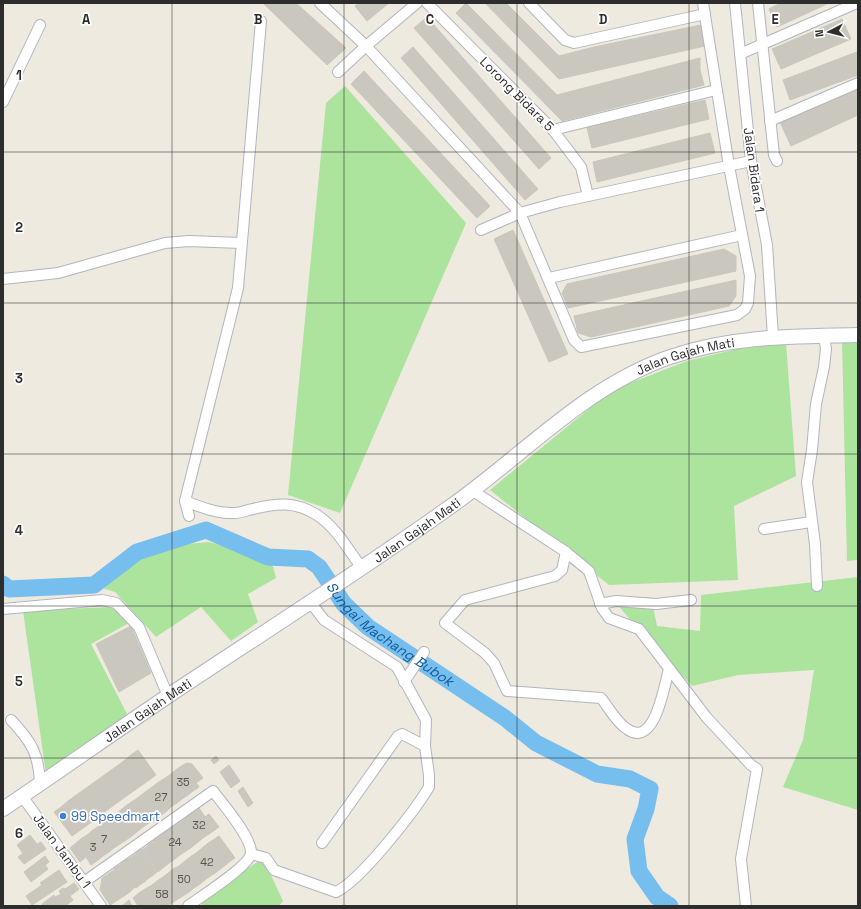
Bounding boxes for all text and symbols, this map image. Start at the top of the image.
text: A [82,11,91,28]
text: B [254,11,263,28]
text: C [426,11,434,28]
text: D [599,11,608,28]
text: E [771,11,779,28]
north arrow [809,12,849,52]
text: N [812,29,826,38]
street label: Lorong Bidara 5 [476,53,558,135]
text: 1 [16,67,22,84]
street label: Jalan Bidara 1 [740,127,768,213]
text: 2 [15,219,23,236]
street label: Jalan Gajah Mati [633,333,736,379]
text: 3 [15,370,23,387]
street label: Jalan Gajah Mati [370,494,464,566]
text: 4 [15,522,23,539]
water label: Sungai Machang Bubok [323,578,458,691]
text: 5 [15,673,23,690]
street label: Jalan Gajah Mati [100,674,195,746]
house number: 35 [176,775,190,789]
house number: 27 [155,790,167,804]
place label: 99 Speedmart [71,808,160,825]
street label: Jalan Jambu 1 [29,810,95,892]
marker: 99 Speedmart [58,811,68,821]
house number: 32 [192,818,206,832]
text: 6 [15,825,23,842]
house number: 7 [101,832,107,846]
house number: 24 [168,835,182,849]
house number: 3 [90,840,97,854]
house number: 42 [200,855,214,869]
house number: 50 [177,872,191,886]
house number: 58 [155,887,169,901]

